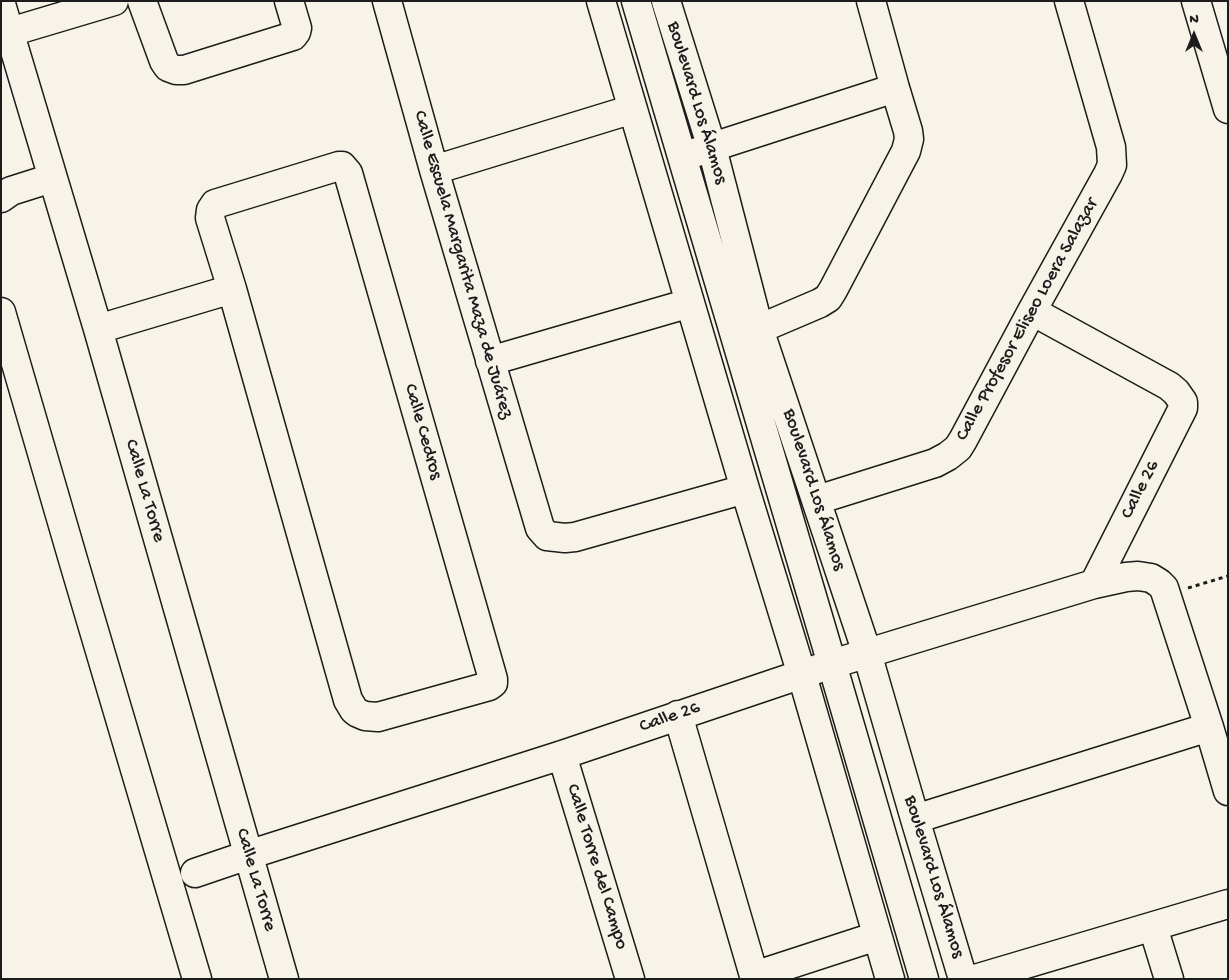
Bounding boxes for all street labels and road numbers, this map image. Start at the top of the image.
street label: Boulevard Los Álamos [660,19,732,187]
street label: Calle Escuela Margarita Maza de Juárez [407,108,517,422]
street label: Calle Profesor Eliseo Loera Salazar [952,195,1104,445]
street label: Calle Cedros [397,382,447,482]
street label: Boulevard Los Álamos [776,406,850,574]
street label: Calle La Torre [118,437,170,545]
street label: Calle 26 [1117,457,1165,523]
street label: Calle 26 [637,697,703,739]
street label: Calle Torre del Campo [560,782,632,952]
street label: Boulevard Los Álamos [897,793,969,961]
street label: Calle La Torre [229,826,281,934]

